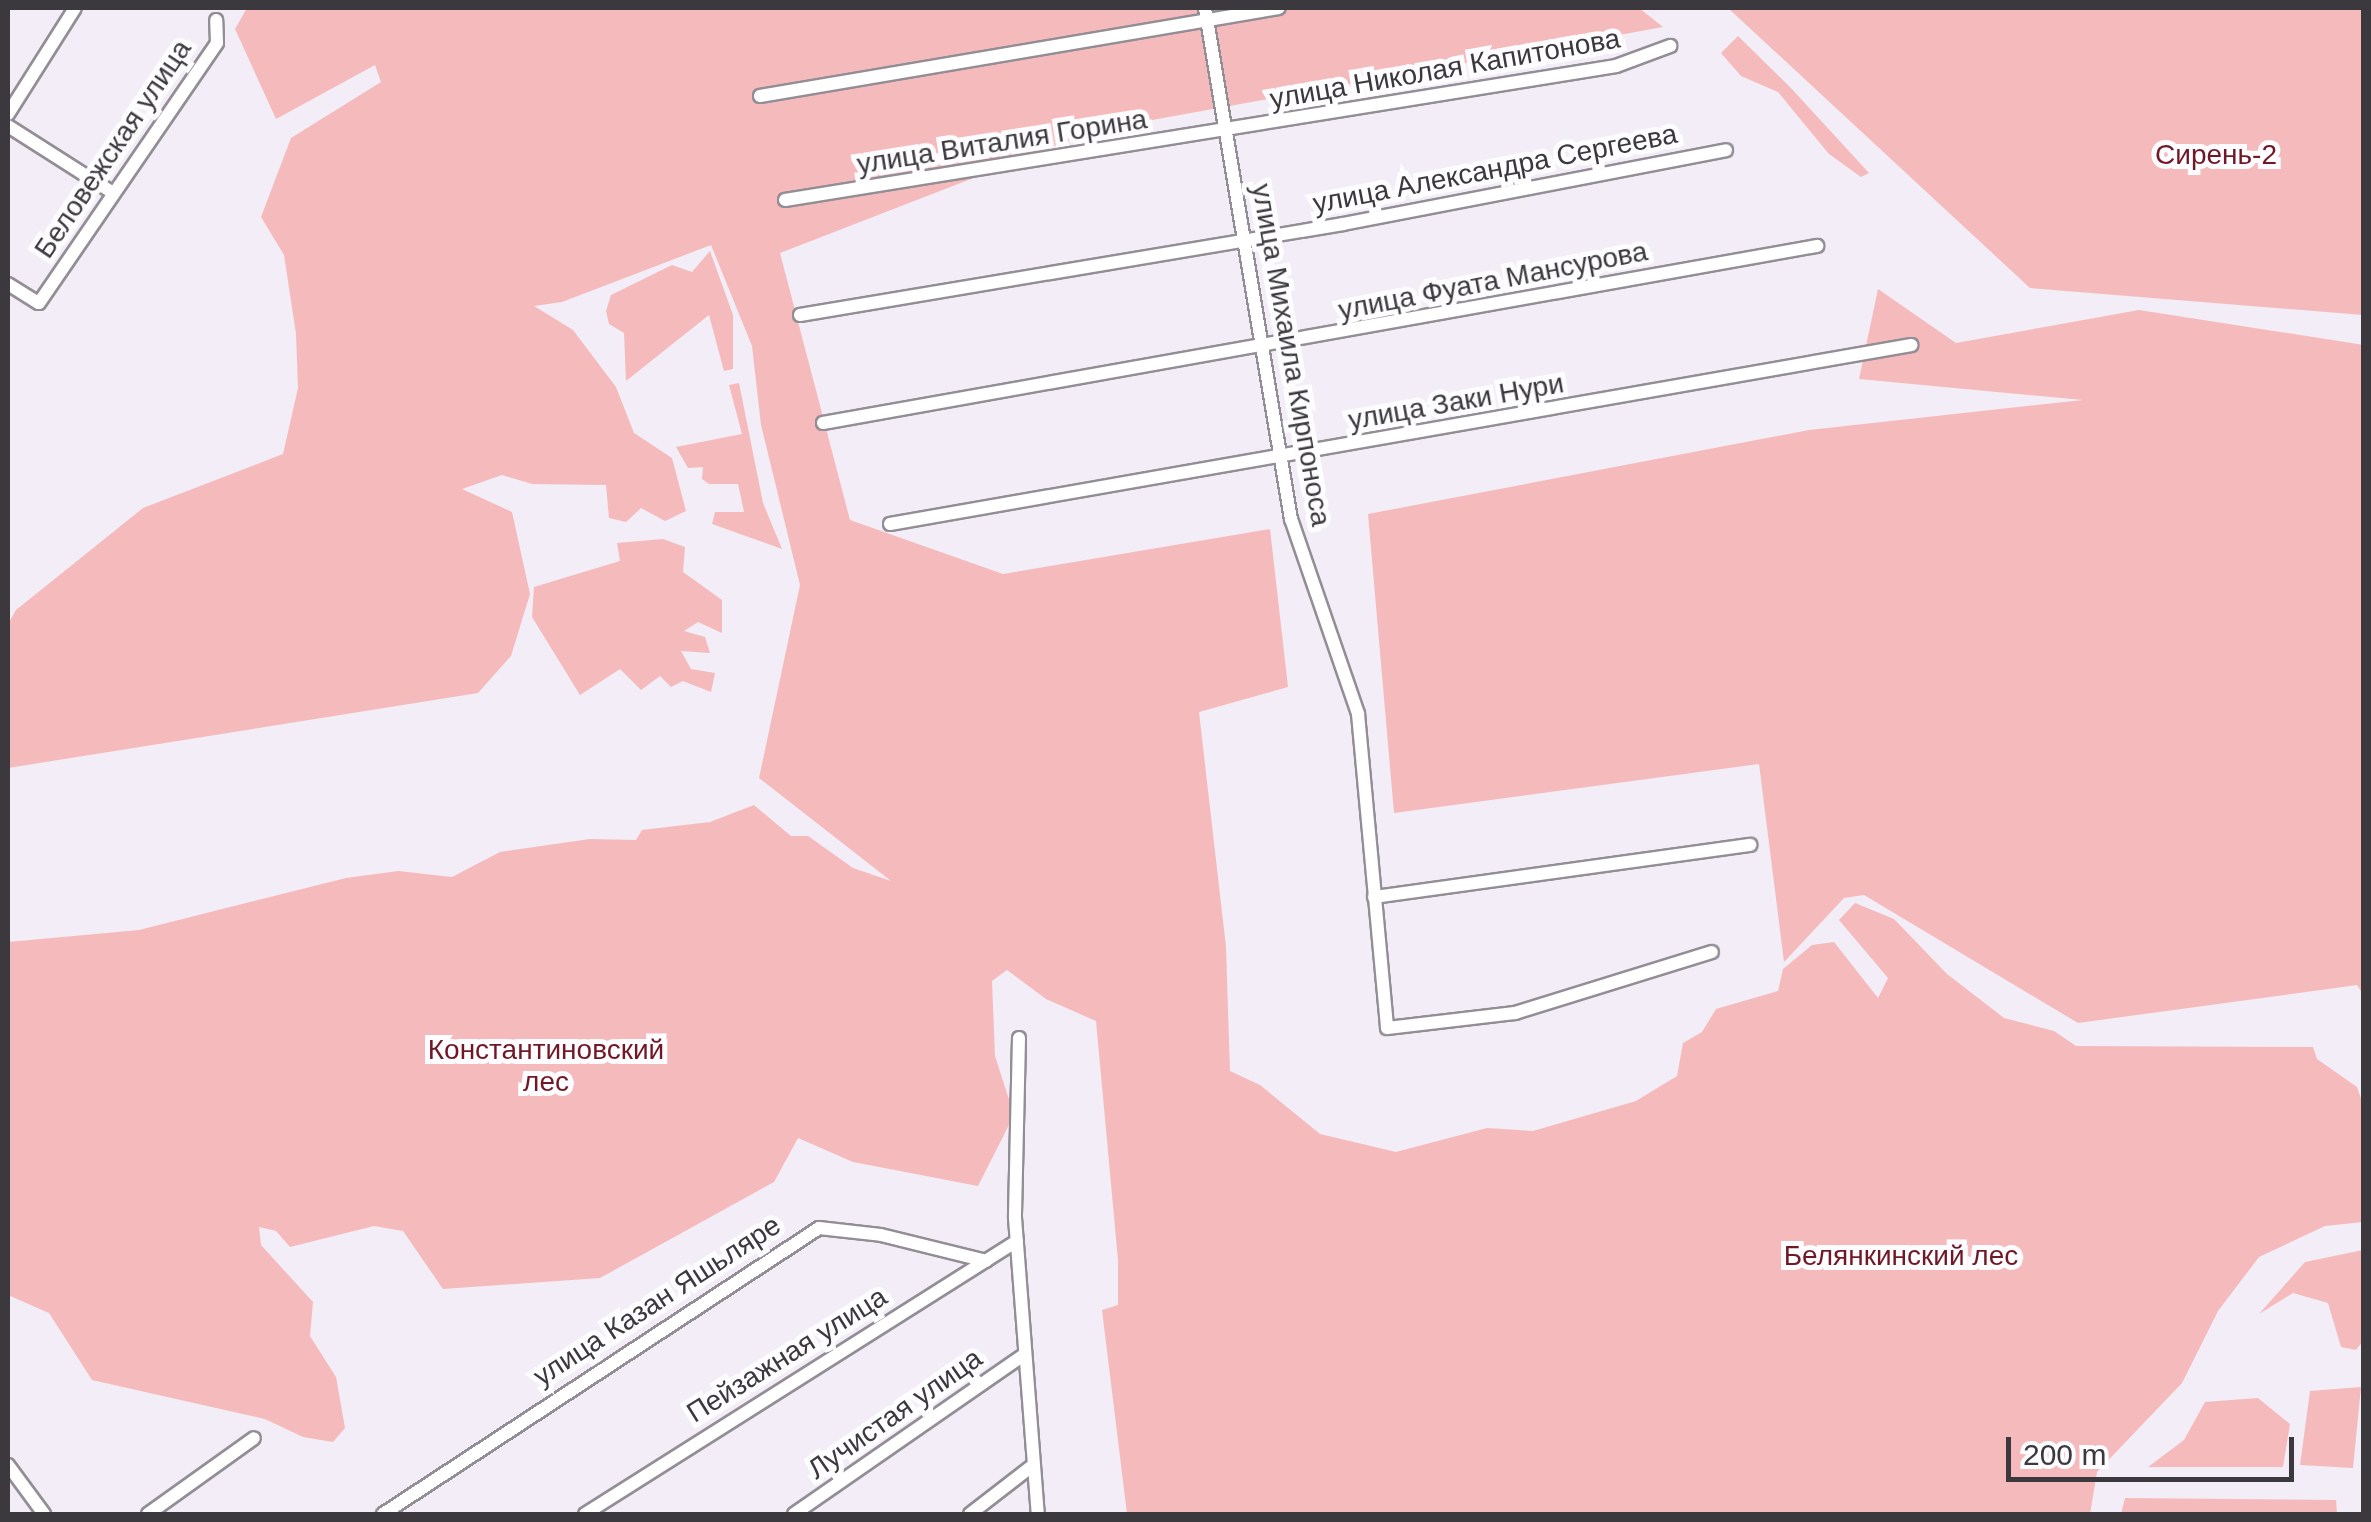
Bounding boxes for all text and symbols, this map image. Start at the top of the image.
street label: улица Николая Капитонова [1267,22,1623,116]
street label: Беловежская улица [27,33,199,265]
street label: улица Виталия Горина [855,102,1149,182]
street label: улица Александра Сергеева [1310,117,1680,221]
park label: Сирень-2 [2155,138,2277,172]
street label: улица Михаила Кирпоноса [1244,181,1338,529]
street label: улица Фуата Мансурова [1336,235,1650,327]
street label: улица Заки Нури [1346,367,1566,437]
park label: Константиновский лес [428,1033,664,1099]
street label: улица Казан Яшьляре [527,1209,787,1393]
park label: Белянкинский лес [1784,1239,2018,1273]
street label: Пейзажная улица [681,1280,893,1430]
street label: Лучистая улица [801,1341,989,1487]
scale bar [2011,1417,2298,1479]
text: 200 m [2023,1438,2106,1471]

